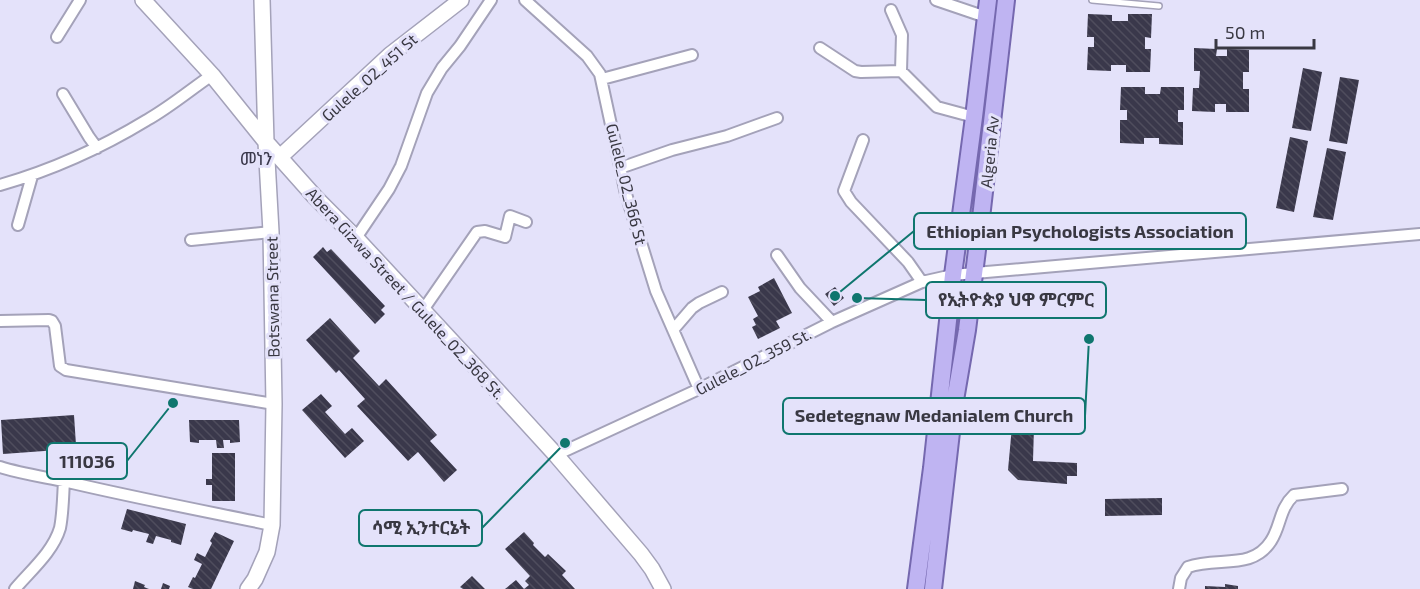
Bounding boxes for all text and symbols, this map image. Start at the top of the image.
scale bar [1216,12,1314,50]
text: 50 m [1225,21,1265,43]
street label: Gulele_02_451 St [317,29,421,125]
street label: Algeria Av [976,114,1002,189]
street label: Gulele_02_366 St [603,121,651,247]
district label: መነን [240,147,272,169]
street label: Abera Gizwa Street / Gulele_02_368 St. [303,183,509,403]
callout: Ethiopian Psychologists Association [914,213,1246,249]
text: Ethiopian Psychologists Association [926,220,1234,242]
street label: Botswana Street [261,236,283,358]
callout: የኢትዮጵያ ህዋ ምርምር [926,282,1106,318]
text: የኢትዮጵያ ህዋ ምርምር [938,288,1094,310]
street label: Gulele_02_359 St. [692,324,814,398]
callout: Sedetegnaw Medanialem Church [783,398,1085,434]
text: Sedetegnaw Medanialem Church [795,404,1073,426]
callout: 111036 [47,443,127,479]
text: 111036 [59,450,115,472]
callout: ሳሚ ኢንተርኔት [359,510,482,546]
text: ሳሚ ኢንተርኔት [372,516,470,538]

